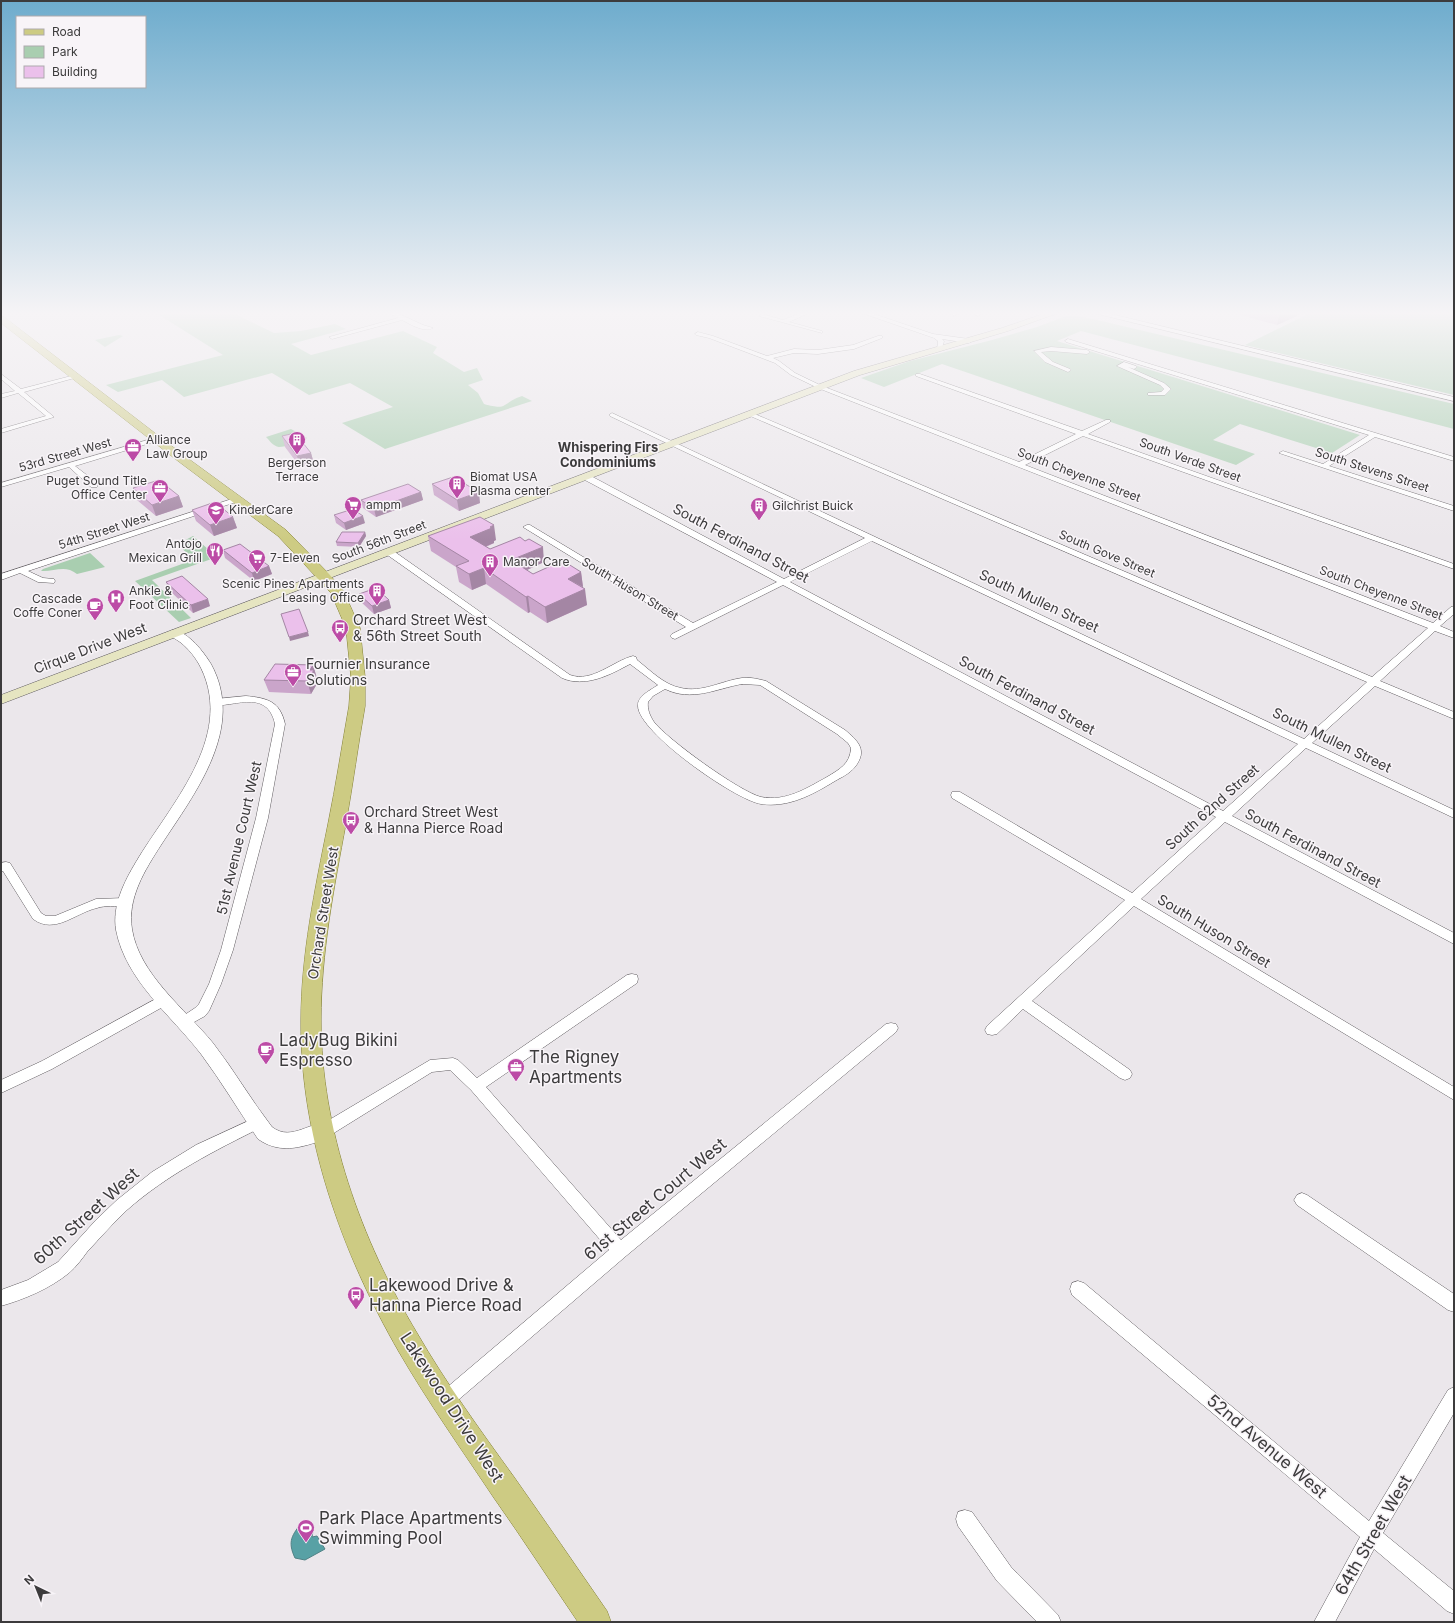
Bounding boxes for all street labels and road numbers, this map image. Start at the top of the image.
street label: 53rd Street West [17,434,113,475]
street label: South Verde Street [1137,434,1243,485]
street label: South Cheyenne Street [1015,444,1143,505]
street label: South Stevens Street [1313,444,1431,495]
street label: South Ferdinand Street [670,499,813,586]
street label: 54th Street West [56,509,151,552]
street label: South 56th Street [330,517,428,566]
street label: South Gove Street [1057,527,1158,581]
street label: South Huson Street [579,554,681,623]
street label: South Cheyenne Street [1317,562,1445,623]
street label: South Mullen Street [977,565,1102,636]
street label: Cirque Drive West [31,618,149,677]
street label: South Ferdinand Street [956,651,1099,738]
street label: South Mullen Street [1270,703,1395,776]
street label: 51st Avenue Court West [213,759,265,916]
street label: South 62nd Street [1161,760,1262,853]
street label: South Ferdinand Street [1242,804,1385,891]
street label: Orchard Street West [304,845,341,980]
street label: South Huson Street [1155,890,1274,971]
street label: 61st Street Court West [580,1133,731,1264]
street label: 60th Street West [29,1163,143,1269]
street label: Lakewood Drive West [396,1329,508,1486]
street label: 52nd Avenue West [1203,1390,1332,1502]
street label: 64th Street West [1331,1471,1416,1598]

